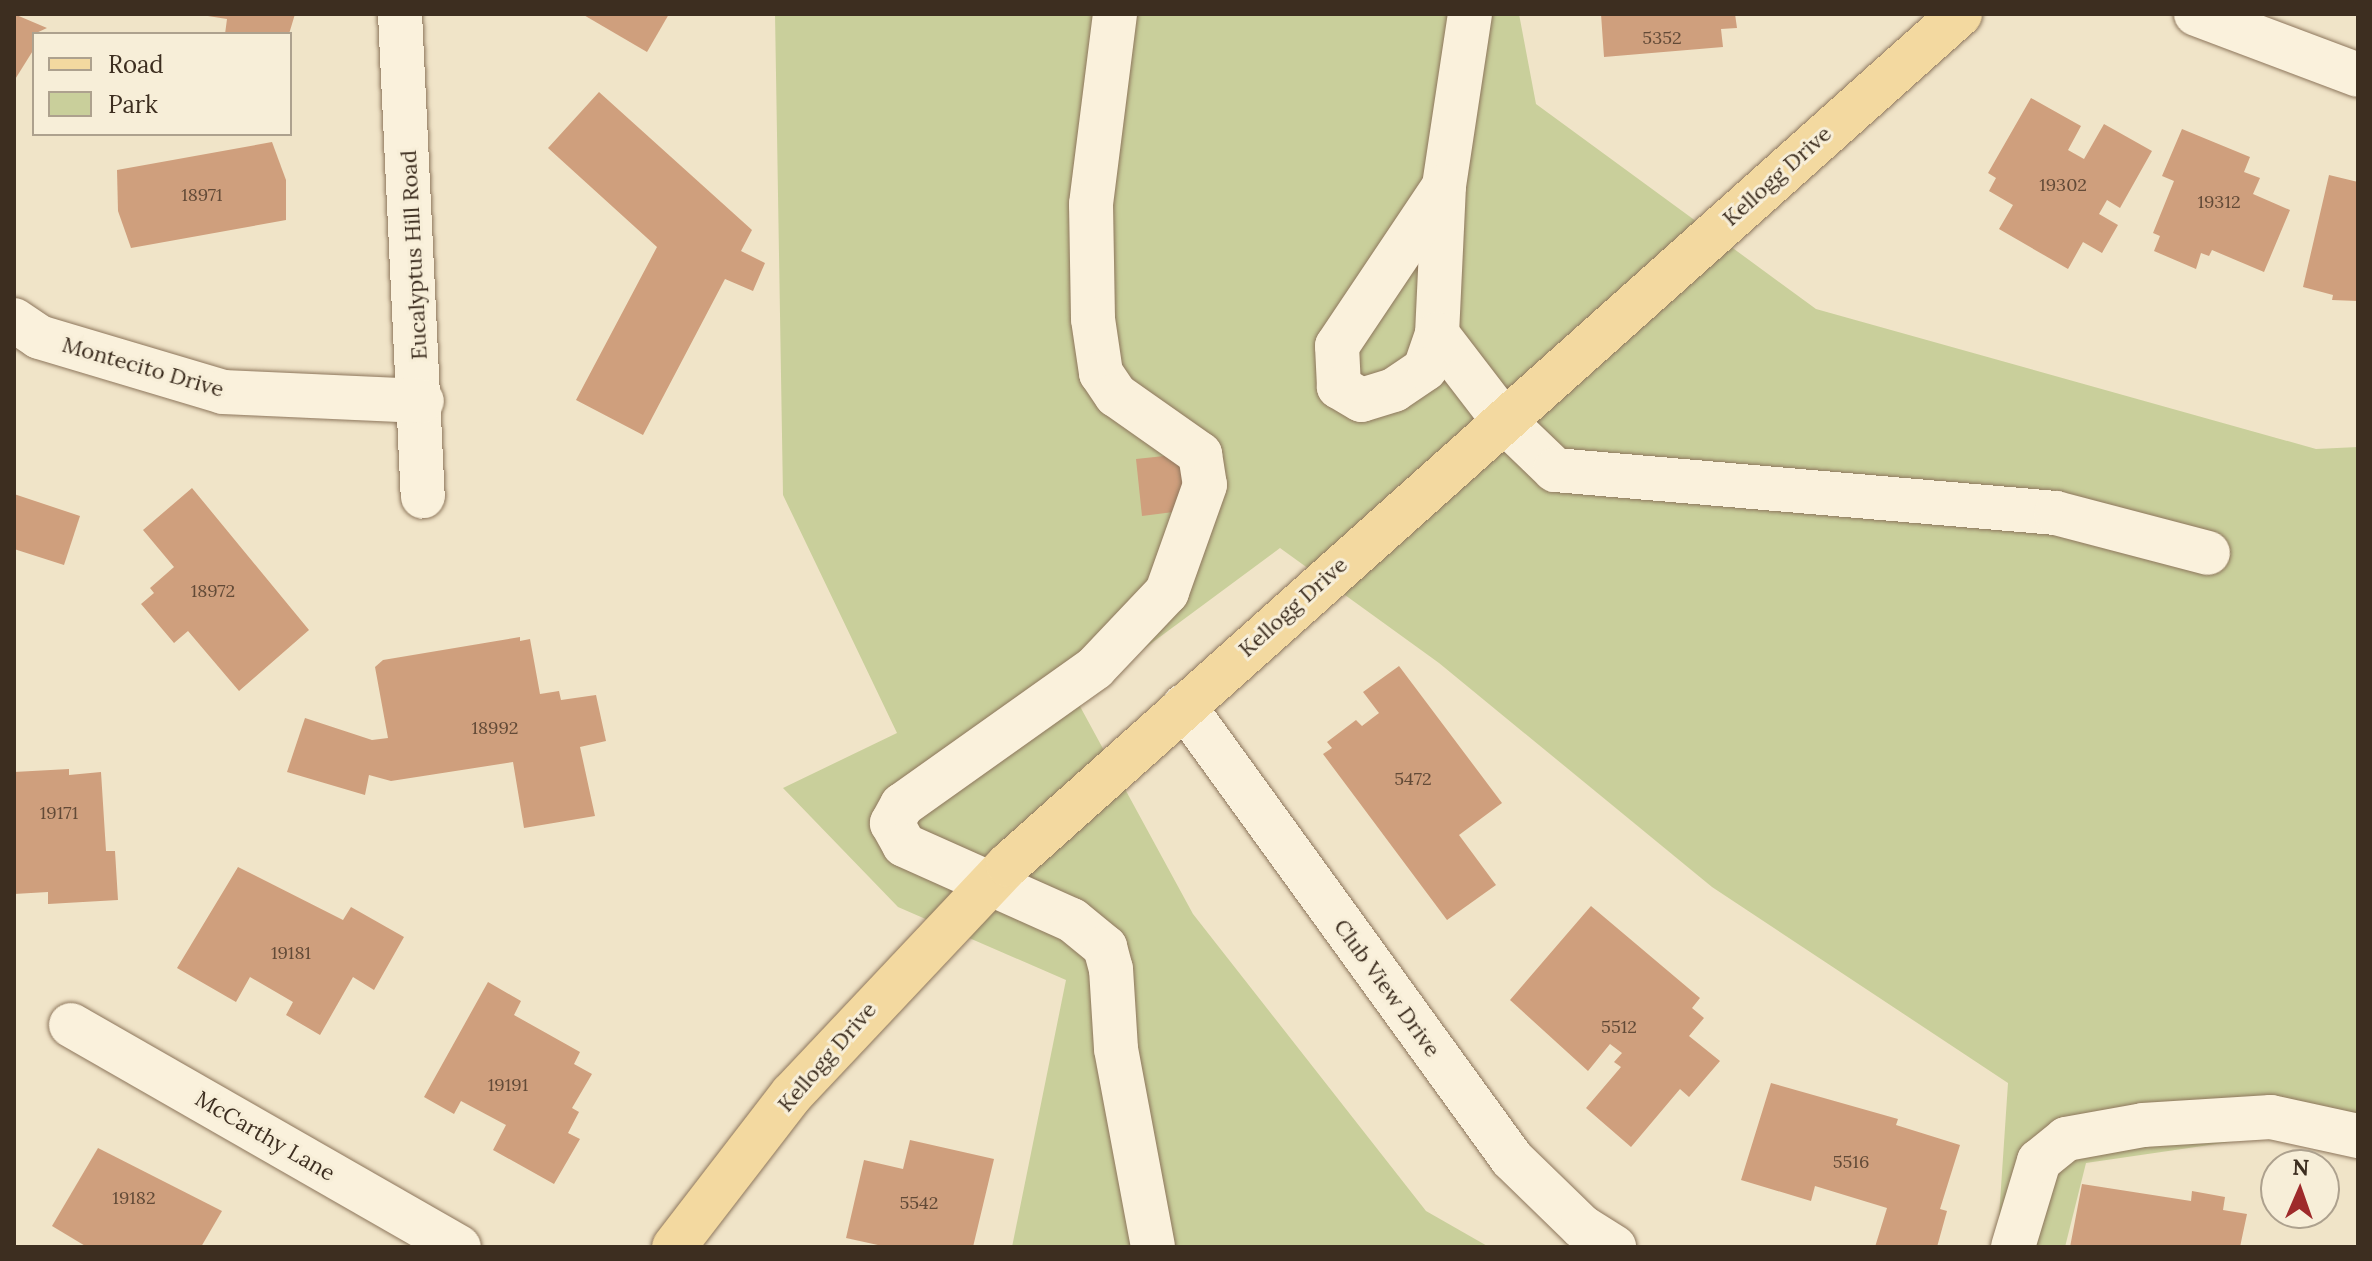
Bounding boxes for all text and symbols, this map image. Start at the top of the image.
house number: 5352 [1642,27,1682,49]
legend [32,32,292,136]
text: Road [108,49,164,80]
text: Park [108,89,158,120]
street label: Kellogg Drive [1717,120,1837,232]
street label: Eucalyptus Hill Road [395,150,433,360]
house number: 19302 [2039,174,2087,196]
house number: 18971 [181,184,223,206]
house number: 19312 [2197,191,2241,213]
street label: Montecito Drive [59,331,227,403]
street label: Kellogg Drive [1233,551,1353,663]
house number: 18972 [191,580,235,602]
house number: 18992 [471,717,519,739]
house number: 5472 [1394,768,1432,790]
house number: 19171 [40,802,78,824]
street label: Club View Drive [1328,914,1446,1062]
house number: 19181 [271,942,311,964]
street label: Kellogg Drive [772,997,882,1117]
house number: 5512 [1601,1016,1637,1038]
house number: 19191 [488,1074,528,1096]
street label: McCarthy Lane [191,1085,339,1187]
north arrow [2260,1149,2340,1229]
house number: 5516 [1833,1151,1869,1173]
text: N [2292,1153,2310,1181]
house number: 19182 [112,1187,156,1209]
house number: 5542 [899,1192,939,1214]

